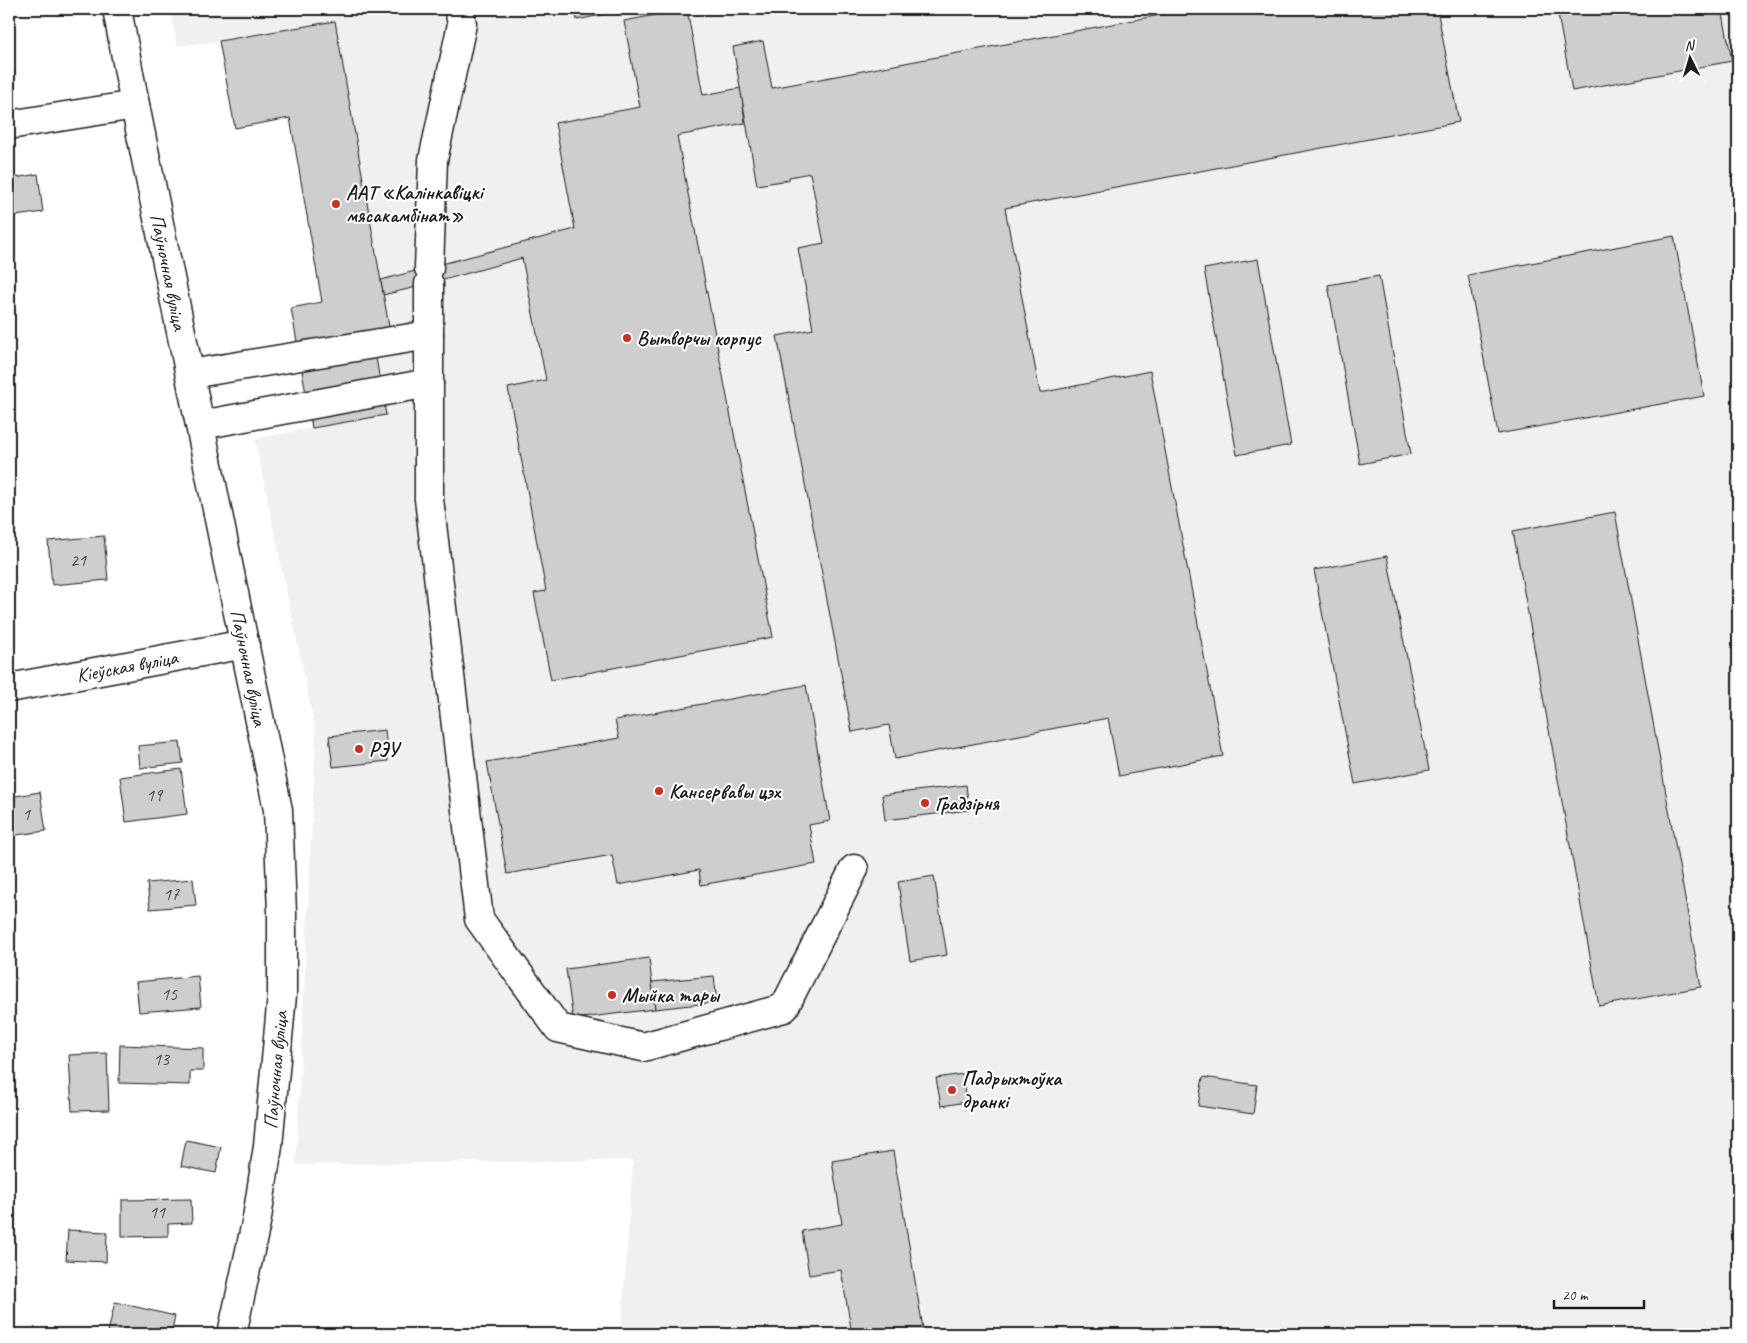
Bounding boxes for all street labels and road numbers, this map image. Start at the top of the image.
street label: Паўночная вуліца [144,212,193,334]
street label: Паўночная вуліца [225,608,273,730]
street label: Кіеўская вуліца [74,645,181,688]
street label: Паўночная вуліца [258,1009,293,1130]

